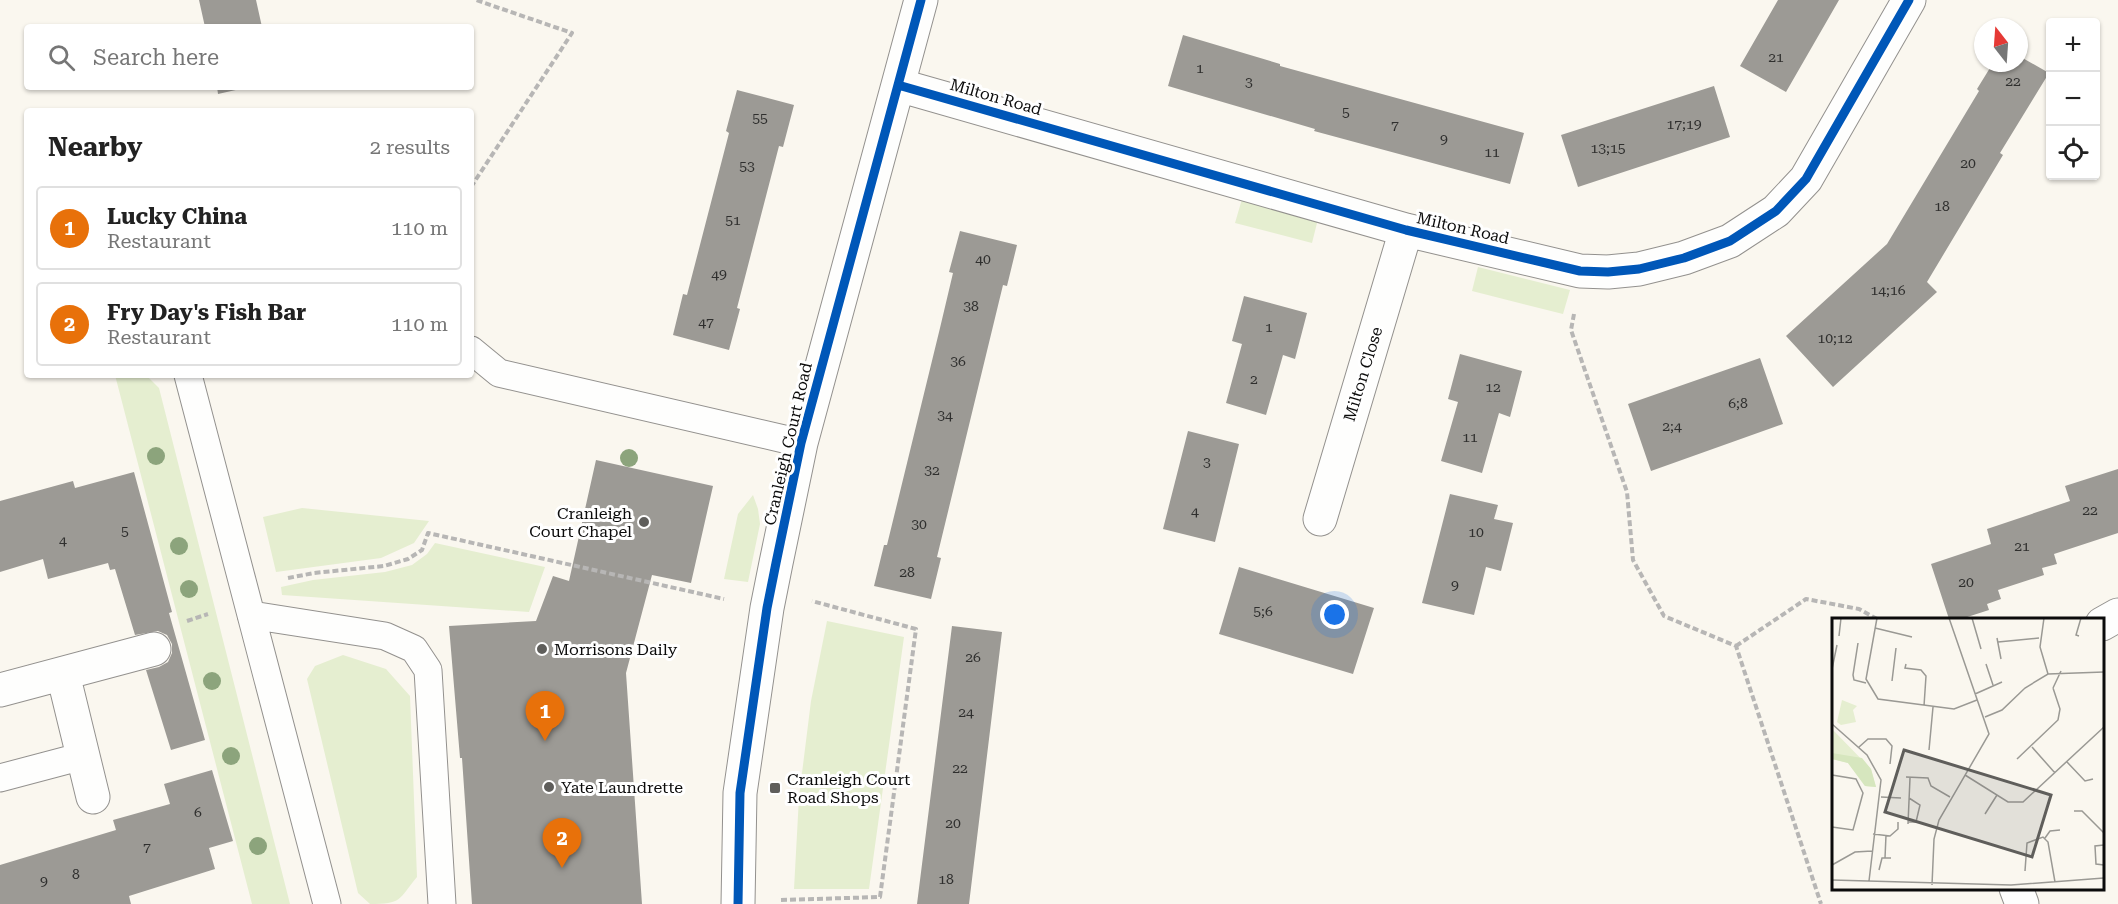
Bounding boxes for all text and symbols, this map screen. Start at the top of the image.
north arrow [1974,18,2028,72]
map controls [2046,18,2100,180]
button: + [2046,18,2100,72]
search box [24,24,474,90]
icon: search [45,41,78,74]
text: Search here [93,45,219,70]
house number: 21 [1768,49,1784,65]
house number: 1 [1196,60,1204,76]
button: − [2046,72,2100,126]
house number: 22 [2005,73,2021,89]
house number: 3 [1245,74,1253,90]
street label: Milton Road [948,75,1044,119]
house number: 5 [1342,104,1350,120]
house number: 55 [752,110,768,126]
house number: 17;19 [1666,116,1702,132]
house number: 7 [1391,117,1399,133]
button: locate [2046,126,2100,180]
house number: 9 [1440,131,1448,147]
text: Nearby [48,132,142,162]
text: 2 results [370,135,450,159]
house number: 13;15 [1590,140,1626,156]
house number: 11 [1484,144,1500,160]
house number: 20 [1960,155,1976,171]
house number: 53 [739,158,755,174]
house number: 18 [1934,198,1950,214]
text: Lucky China [107,204,247,229]
street label: Milton Road [1415,208,1511,248]
house number: 51 [725,212,741,228]
text: 1 [64,216,75,240]
text: 110 m [391,216,448,240]
text: Restaurant [107,229,211,253]
house number: 40 [975,251,991,267]
house number: 49 [711,266,727,282]
house number: 14;16 [1870,282,1906,298]
house number: 38 [963,298,979,314]
text: Fry Day's Fish Bar [107,300,306,325]
text: 2 [64,312,75,336]
text: 110 m [391,312,448,336]
house number: 47 [698,314,714,330]
house number: 1 [1265,319,1273,335]
street label: Milton Close [1340,324,1386,424]
text: Restaurant [107,325,211,349]
house number: 10;12 [1817,330,1853,346]
house number: 36 [950,353,966,369]
street label: Cranleigh Court Road [760,361,816,527]
house number: 2 [1250,371,1258,387]
house number: 12 [1485,379,1501,395]
house number: 6;8 [1728,395,1748,411]
house number: 34 [937,407,953,423]
house number: 2;4 [1662,418,1682,434]
house number: 11 [1462,429,1478,445]
house number: 3 [1203,454,1211,470]
house number: 32 [924,462,940,478]
house number: 22 [2082,502,2098,518]
house number: 4 [1191,503,1199,519]
place label: Cranleigh Court Chapel [529,504,632,541]
marker: Cranleigh Court Chapel [637,515,651,529]
house number: 30 [911,516,927,532]
house number: 5 [121,523,129,539]
house number: 10 [1468,524,1484,540]
house number: 4 [59,532,67,548]
house number: 21 [2014,538,2030,554]
house number: 28 [899,564,915,580]
house number: 20 [1958,574,1974,590]
house number: 9 [1451,577,1459,593]
your location [1320,600,1349,629]
house number: 5;6 [1253,603,1273,619]
inset map [1832,618,2103,889]
place label: Morrisons Daily [554,640,678,659]
marker: Morrisons Daily [535,642,549,656]
house number: 26 [965,649,981,665]
pin: 1 [526,692,564,741]
house number: 24 [958,704,974,720]
house number: 22 [952,760,968,776]
place label: Cranleigh Court Road Shops [787,770,910,807]
place label: Yate Laundrette [561,778,683,797]
marker: Yate Laundrette [542,780,556,794]
marker: Cranleigh Court Road Shops [768,781,782,795]
house number: 6 [194,804,202,820]
house number: 20 [945,815,961,831]
pin: 2 [542,818,582,868]
house number: 7 [143,839,151,855]
house number: 8 [72,866,80,882]
house number: 18 [938,871,954,887]
house number: 9 [40,873,48,889]

